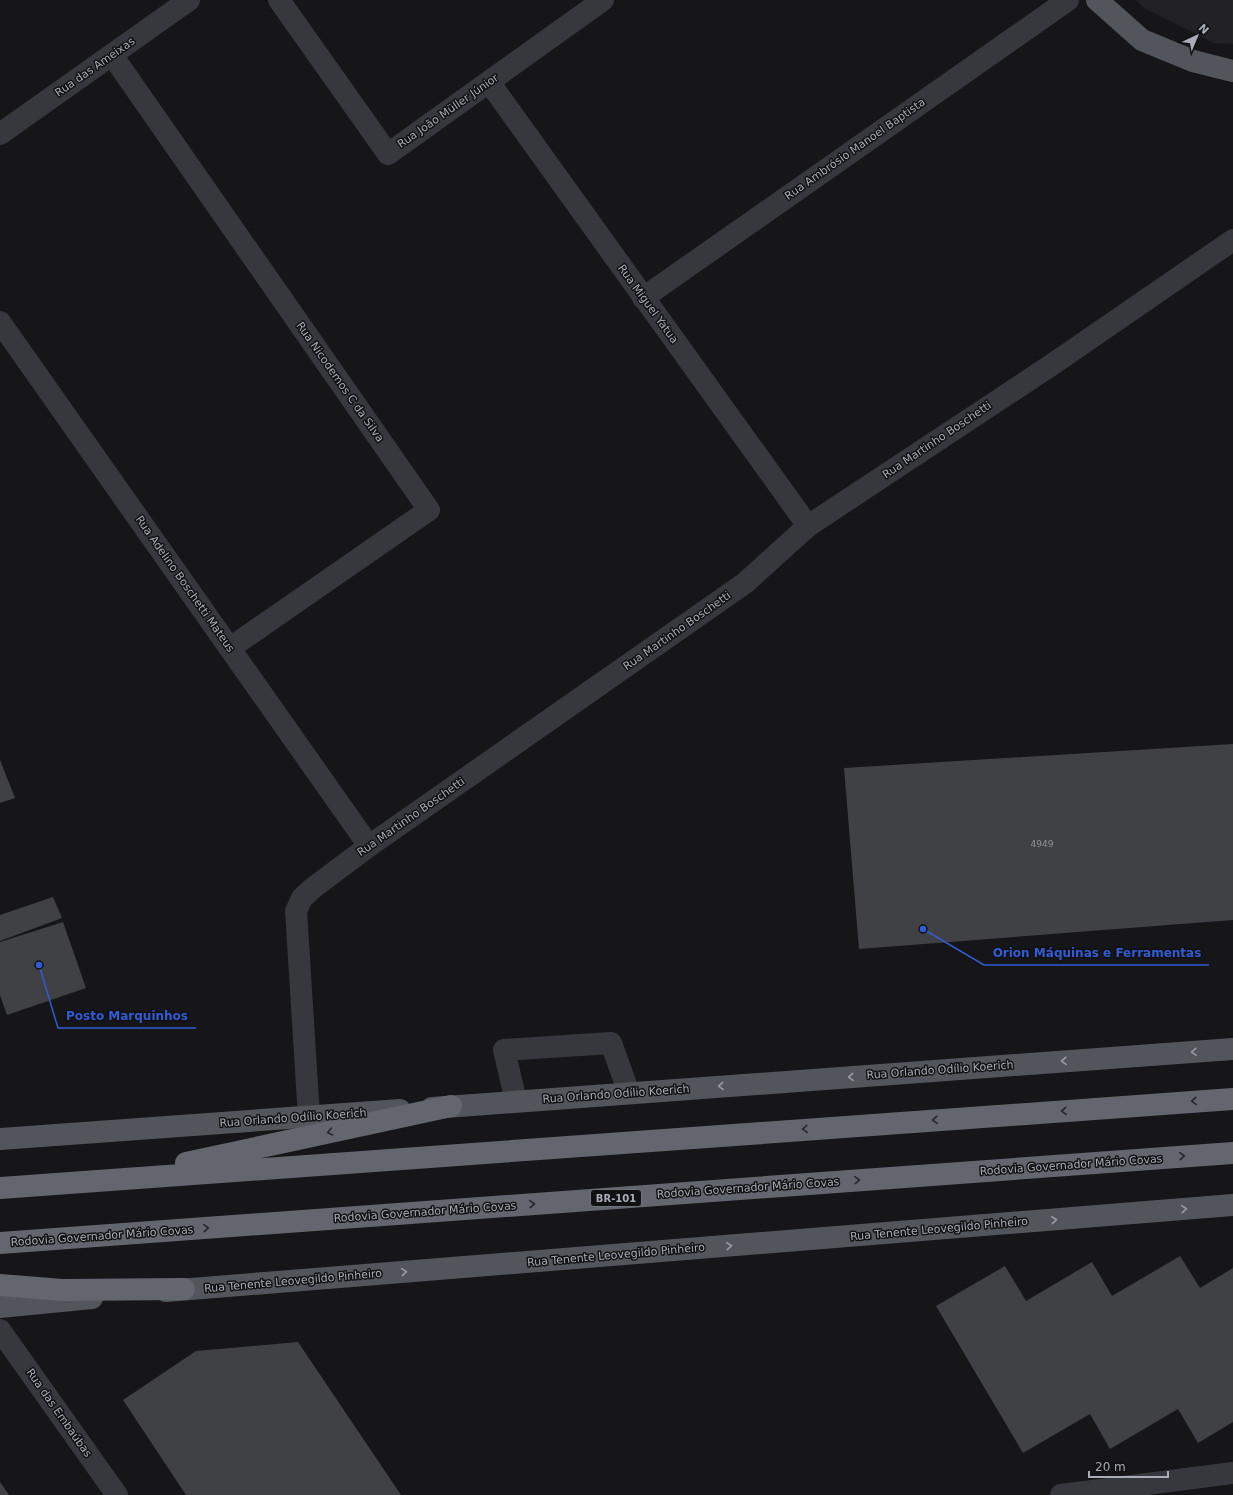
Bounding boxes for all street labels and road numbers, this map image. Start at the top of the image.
street label: Rua das Ameixas [53,34,138,99]
street label: Rua João Müller Júnior [395,71,501,151]
street label: Rua Ambrósio Manoel Baptista [782,95,928,203]
street label: Rua Miguel Yatua [615,262,681,346]
street label: Rua Nicodemos C da Silva [293,319,387,445]
street label: Rua Martinho Boschetti [880,399,994,481]
street label: Rua Adelino Boschetti Mateus [133,513,237,655]
street label: Rua Martinho Boschetti [621,589,733,673]
street label: Rua Martinho Boschetti [355,775,467,859]
street label: Rua Orlando Odílio Koerich [866,1058,1014,1082]
street label: Rua Orlando Odílio Koerich [542,1082,690,1106]
street label: Rua Orlando Odílio Koerich [219,1106,367,1130]
street label: Rodovia Governador Mário Covas [979,1152,1163,1178]
street label: Rodovia Governador Mário Covas [656,1175,840,1201]
road number: BR-101 [591,1190,641,1206]
street label: Rodovia Governador Mário Covas [333,1199,517,1225]
street label: Rua Tenente Leovegildo Pinheiro [850,1215,1029,1243]
street label: Rodovia Governador Mário Covas [10,1223,194,1249]
street label: Rua Tenente Leovegildo Pinheiro [527,1241,706,1269]
street label: Rua Tenente Leovegildo Pinheiro [204,1267,383,1295]
street label: Rua das Embaúbas [24,1366,95,1460]

